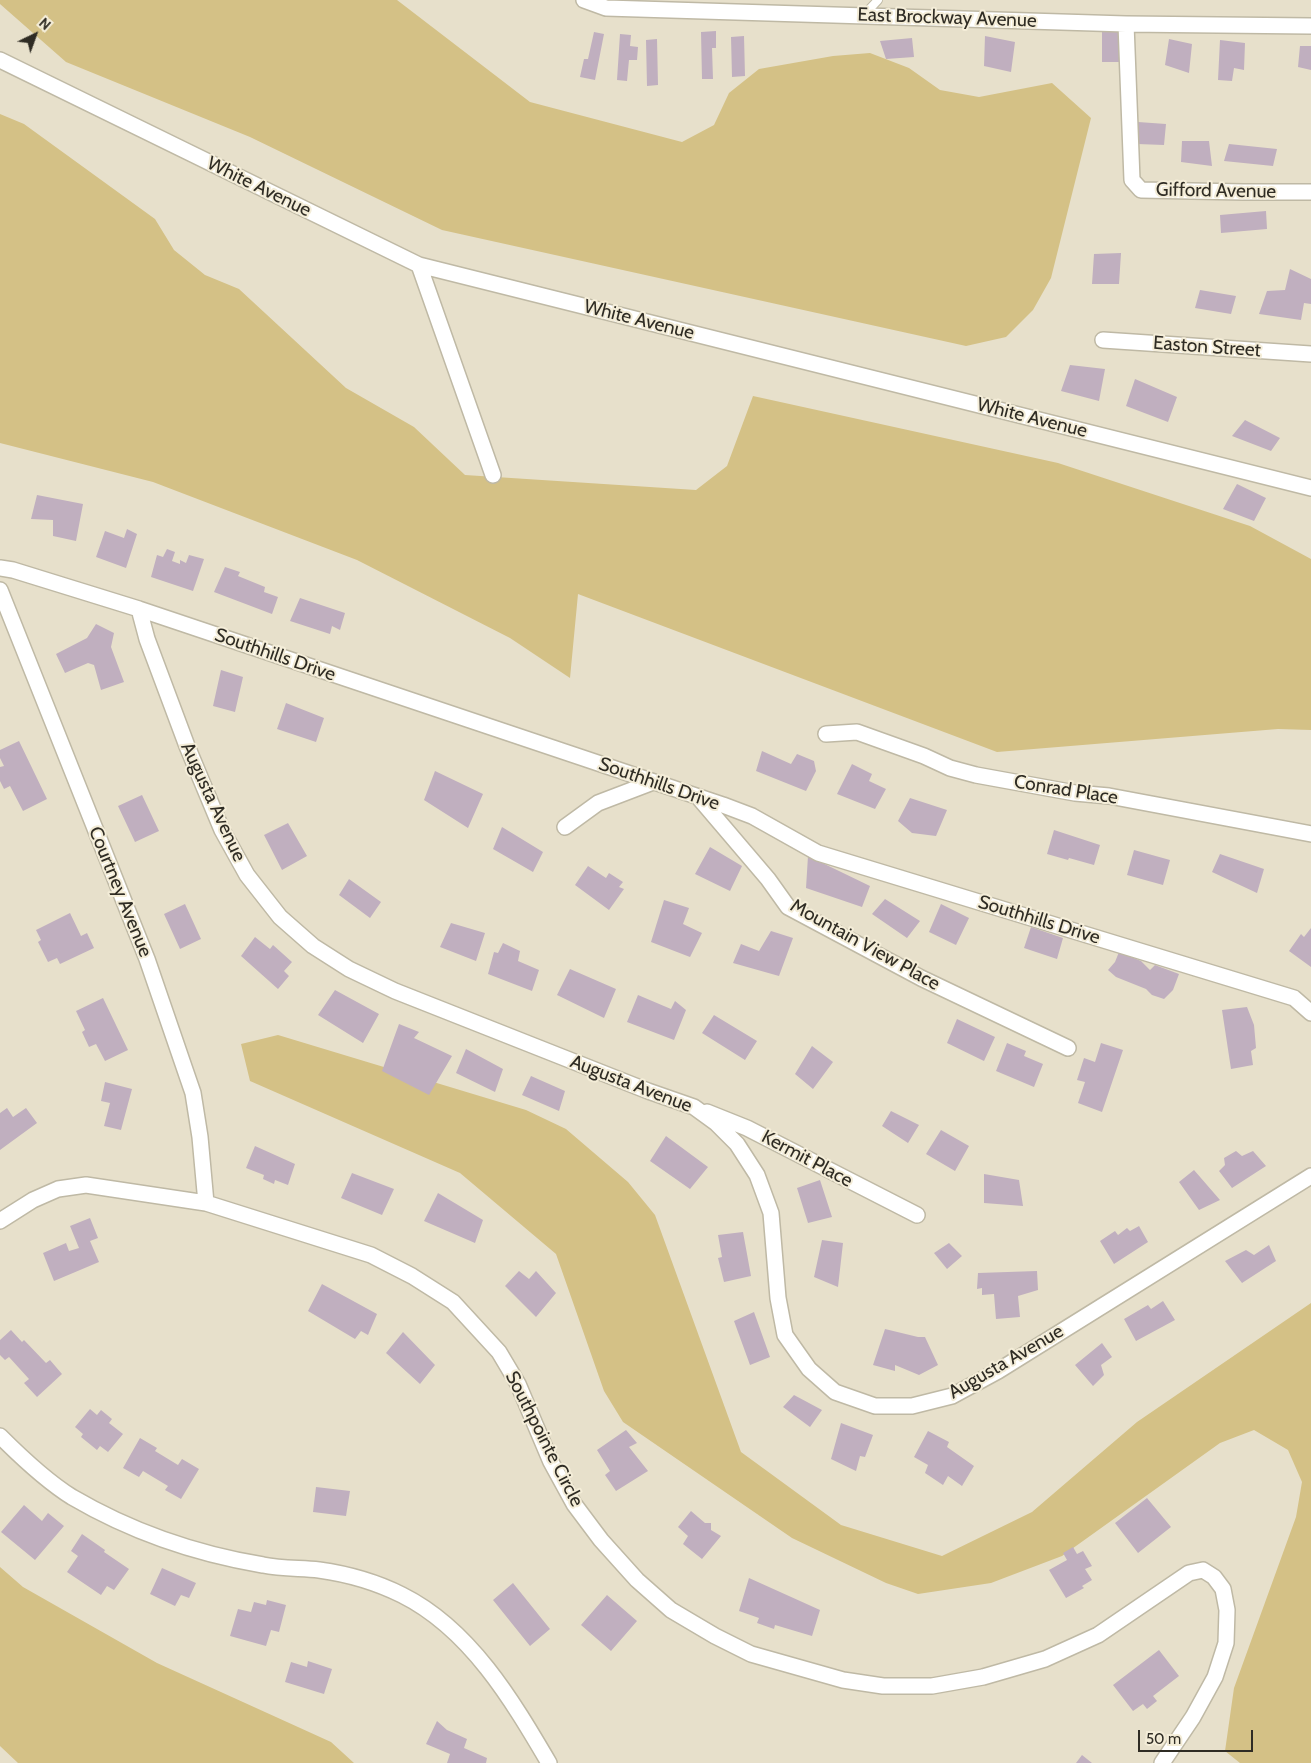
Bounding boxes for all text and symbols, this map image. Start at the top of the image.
street label: East Brockway Avenue [857,3,1037,33]
north arrow [10,10,60,60]
text: N [35,14,55,34]
street label: White Avenue [203,152,315,222]
street label: Gifford Avenue [1156,179,1276,203]
street label: White Avenue [581,295,697,345]
street label: Easton Street [1152,332,1262,362]
street label: White Avenue [974,393,1090,443]
street label: Southhills Drive [212,624,338,686]
street label: Augusta Avenue [175,739,251,865]
street label: Southhills Drive [596,753,722,815]
street label: Conrad Place [1012,771,1120,809]
street label: Courtney Avenue [83,823,157,961]
street label: Southhills Drive [975,891,1103,949]
street label: Mountain View Place [786,894,944,996]
street label: Augusta Avenue [567,1050,695,1118]
street label: Kermit Place [758,1126,856,1192]
street label: Augusta Avenue [945,1320,1067,1404]
street label: Southpointe Circle [500,1367,588,1511]
scale bar [1141,1720,1256,1752]
text: 50 m [1146,1730,1181,1748]

